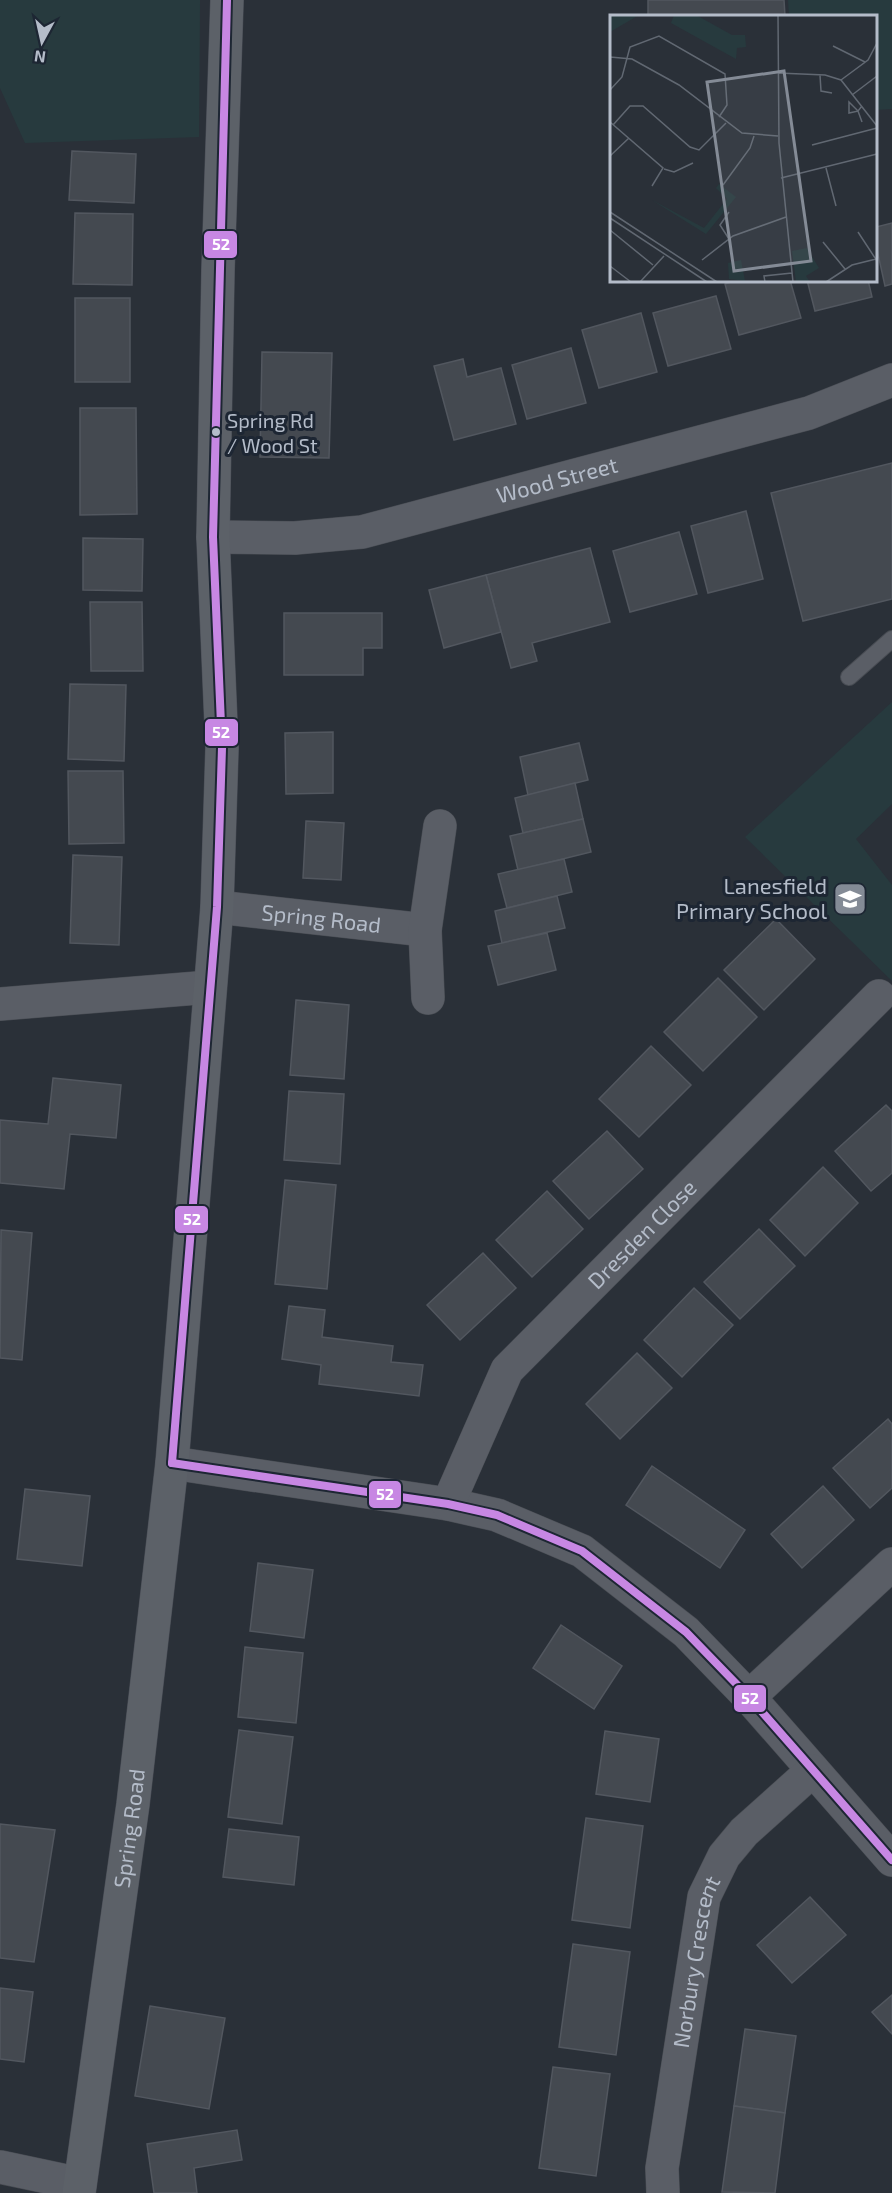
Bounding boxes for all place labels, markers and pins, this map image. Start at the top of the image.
place label: Spring Rd / Wood St [227,408,318,457]
marker: Spring Rd / Wood St [210,426,222,438]
place label: Lanesfield Primary School [676,872,827,923]
school or university icon: Lanesfield Primary School [832,881,868,917]

